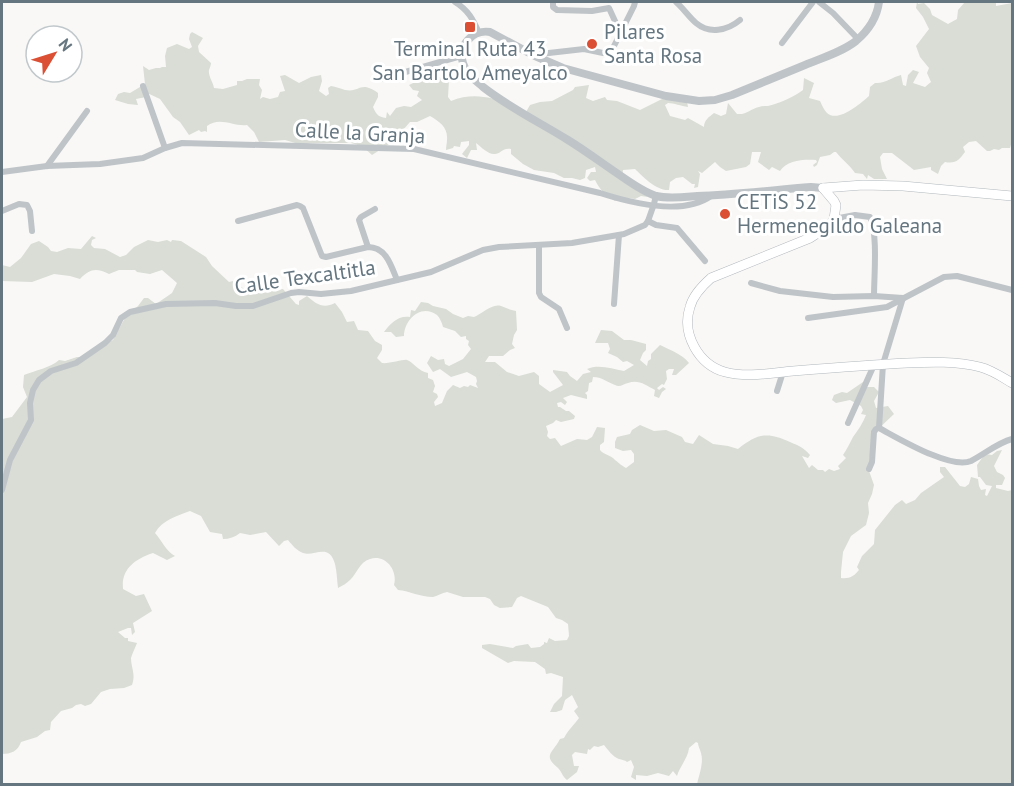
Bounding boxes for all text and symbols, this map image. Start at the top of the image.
place label: Pilares Santa Rosa [604,18,702,69]
marker: Terminal Ruta 43 San Bartolo Ameyalco [463,20,477,34]
north arrow [24,24,84,84]
text: N [55,34,77,55]
place label: Terminal Ruta 43 San Bartolo Ameyalco [372,35,568,86]
marker: Pilares Santa Rosa [585,37,599,51]
street label: Calle la Granja [294,116,426,149]
place label: CETiS 52 Hermenegildo Galeana [737,188,942,239]
marker: CETiS 52 Hermenegildo Galeana [718,207,732,221]
street label: Calle Texcaltitla [233,253,377,300]

